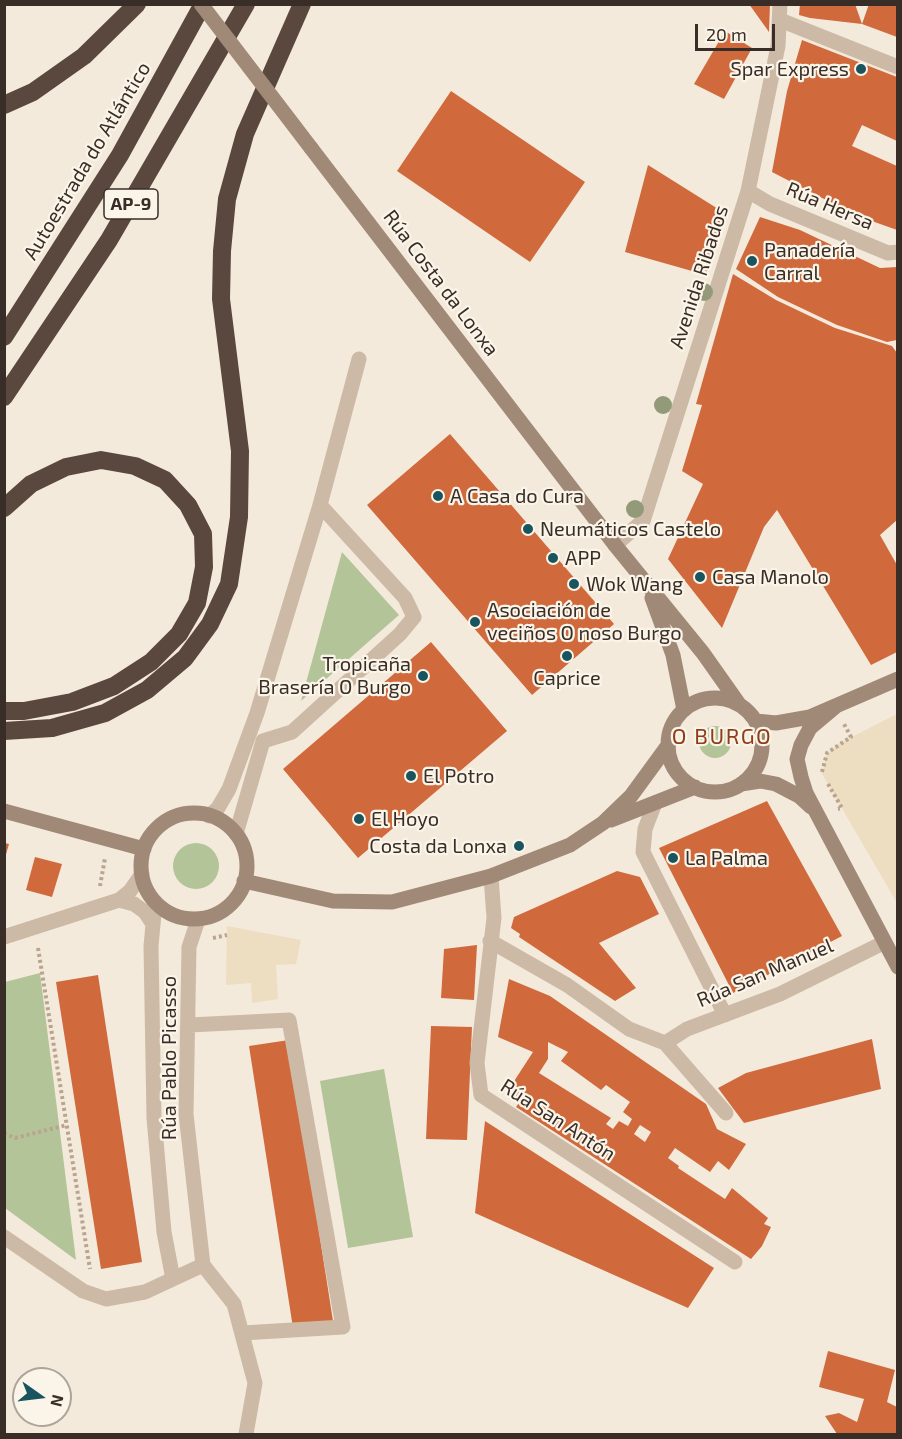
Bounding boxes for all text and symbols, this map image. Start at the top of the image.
scale bar [698,12,778,50]
text: 20 m [706,23,747,45]
place label: Spar Express [731,57,849,81]
street label: Autoestrada do Atlántico [18,58,156,264]
marker: Spar Express [854,62,868,76]
street label: Rúa Hersa [783,177,877,235]
road number: AP-9 [104,189,158,219]
street label: Avenida Ribados [665,202,733,352]
street label: Rúa Costa da Lonxa [378,205,504,361]
place label: Panadería Carral [764,238,855,285]
marker: Panadería Carral [745,254,759,268]
place label: A Casa do Cura [450,484,584,508]
marker: A Casa do Cura [431,489,445,503]
place label: Neumáticos Castelo [540,517,721,541]
marker: Neumáticos Castelo [521,522,535,536]
place label: APP [565,546,601,570]
marker: APP [546,551,560,565]
place label: Casa Manolo [712,565,829,589]
marker: Casa Manolo [693,570,707,584]
place label: Wok Wang [586,572,683,596]
marker: Wok Wang [567,577,581,591]
place label: Asociación de veciños O noso Burgo [487,598,682,645]
marker: Asociación de veciños O noso Burgo [468,615,482,629]
marker: Caprice [560,649,574,663]
place label: Tropicaña Brasería O Burgo [258,652,411,699]
place label: Caprice [533,666,601,690]
marker: Tropicaña Brasería O Burgo [416,669,430,683]
district label: O BURGO [672,724,772,750]
place label: El Potro [423,764,494,788]
marker: El Potro [404,769,418,783]
place label: El Hoyo [371,807,439,831]
marker: El Hoyo [352,812,366,826]
place label: Costa da Lonxa [369,834,507,858]
marker: Costa da Lonxa [512,839,526,853]
place label: La Palma [685,846,768,870]
marker: La Palma [666,851,680,865]
street label: Rúa San Manuel [693,933,837,1013]
street label: Rúa Pablo Picasso [157,976,181,1140]
street label: Rúa San Antón [496,1074,620,1166]
north arrow [12,1367,72,1427]
text: N [47,1393,69,1409]

